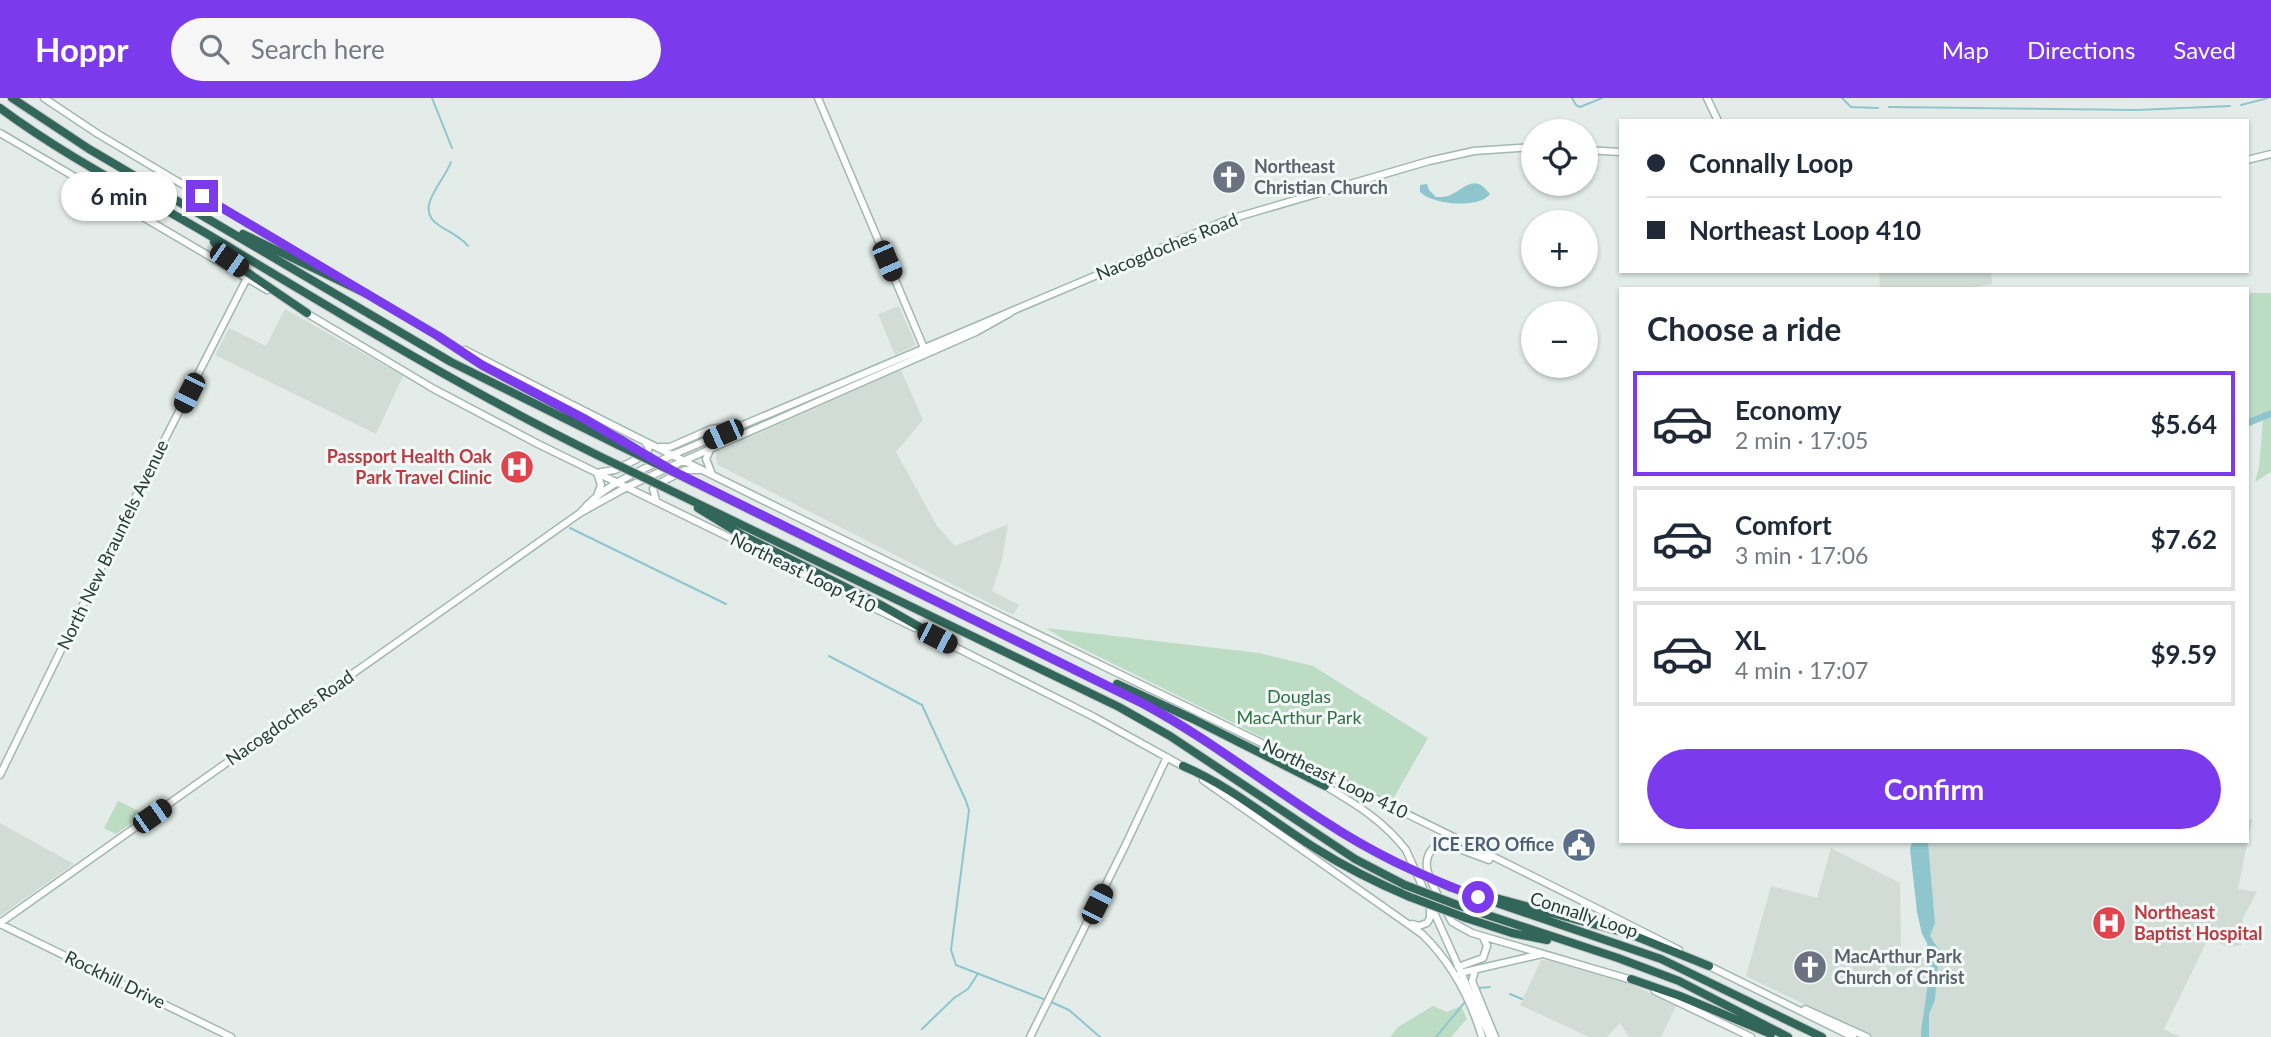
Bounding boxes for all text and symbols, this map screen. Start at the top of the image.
search box [171,18,661,81]
text: Hoppr [35,29,129,69]
icon: search [195,30,233,68]
text: Search here [251,33,385,65]
text: Map [1942,35,1989,64]
text: Directions [2027,35,2135,64]
text: Saved [2173,35,2236,64]
map controls [1521,119,1598,378]
button: locate [1521,119,1598,196]
text: Connally Loop [1689,147,1853,179]
place label: Northeast Christian Church [1254,155,1388,198]
church icon: Northeast Christian Church [1210,158,1248,196]
callout: 6 min [62,172,178,220]
route end [186,180,218,212]
text: 6 min [90,182,148,210]
street label: Nacogdoches Road [1092,208,1241,285]
button: + [1521,210,1598,287]
text: Northeast Loop 410 [1689,214,1921,246]
car [870,238,905,284]
car [206,239,253,281]
button: − [1521,301,1598,378]
text: Choose a ride [1647,309,1841,348]
car [171,370,208,416]
icon: car [1651,392,1714,455]
text: Economy [1735,394,1841,426]
text: $5.64 [2151,408,2217,440]
car [700,416,747,452]
text: 2 min · 17:05 [1735,426,1868,454]
street label: North New Braunfels Avenue [52,436,173,653]
place label: Passport Health Oak Park Travel Clinic [327,445,492,488]
hospital icon: Passport Health Oak Park Travel Clinic [498,448,536,486]
icon: car [1651,507,1714,570]
text: Comfort [1735,509,1832,541]
text: $7.62 [2151,523,2217,555]
street label: Northeast Loop 410 [727,527,880,617]
text: 3 min · 17:06 [1735,541,1868,569]
car [914,619,961,657]
icon: car [1651,622,1714,685]
text: XL [1735,624,1766,656]
text: $9.59 [2151,638,2217,670]
text: 4 min · 17:07 [1735,656,1868,684]
street label: Nacogdoches Road [221,665,358,770]
park label: Douglas MacArthur Park [1236,685,1362,728]
street label: Northeast Loop 410 [1259,733,1412,823]
button: Confirm [1647,749,2221,829]
car [129,795,176,837]
public building icon: ICE ERO Office [1560,826,1598,864]
place label: ICE ERO Office [1432,833,1554,855]
car [1079,881,1116,927]
route start [1462,881,1494,913]
street label: Connally Loop [1528,886,1641,942]
place label: Northeast Baptist Hospital [2134,901,2262,944]
hospital icon: Northeast Baptist Hospital [2090,904,2128,942]
street label: Rockhill Drive [62,945,169,1013]
place label: MacArthur Park Church of Christ [1834,945,1965,988]
church icon: MacArthur Park Church of Christ [1791,948,1829,986]

